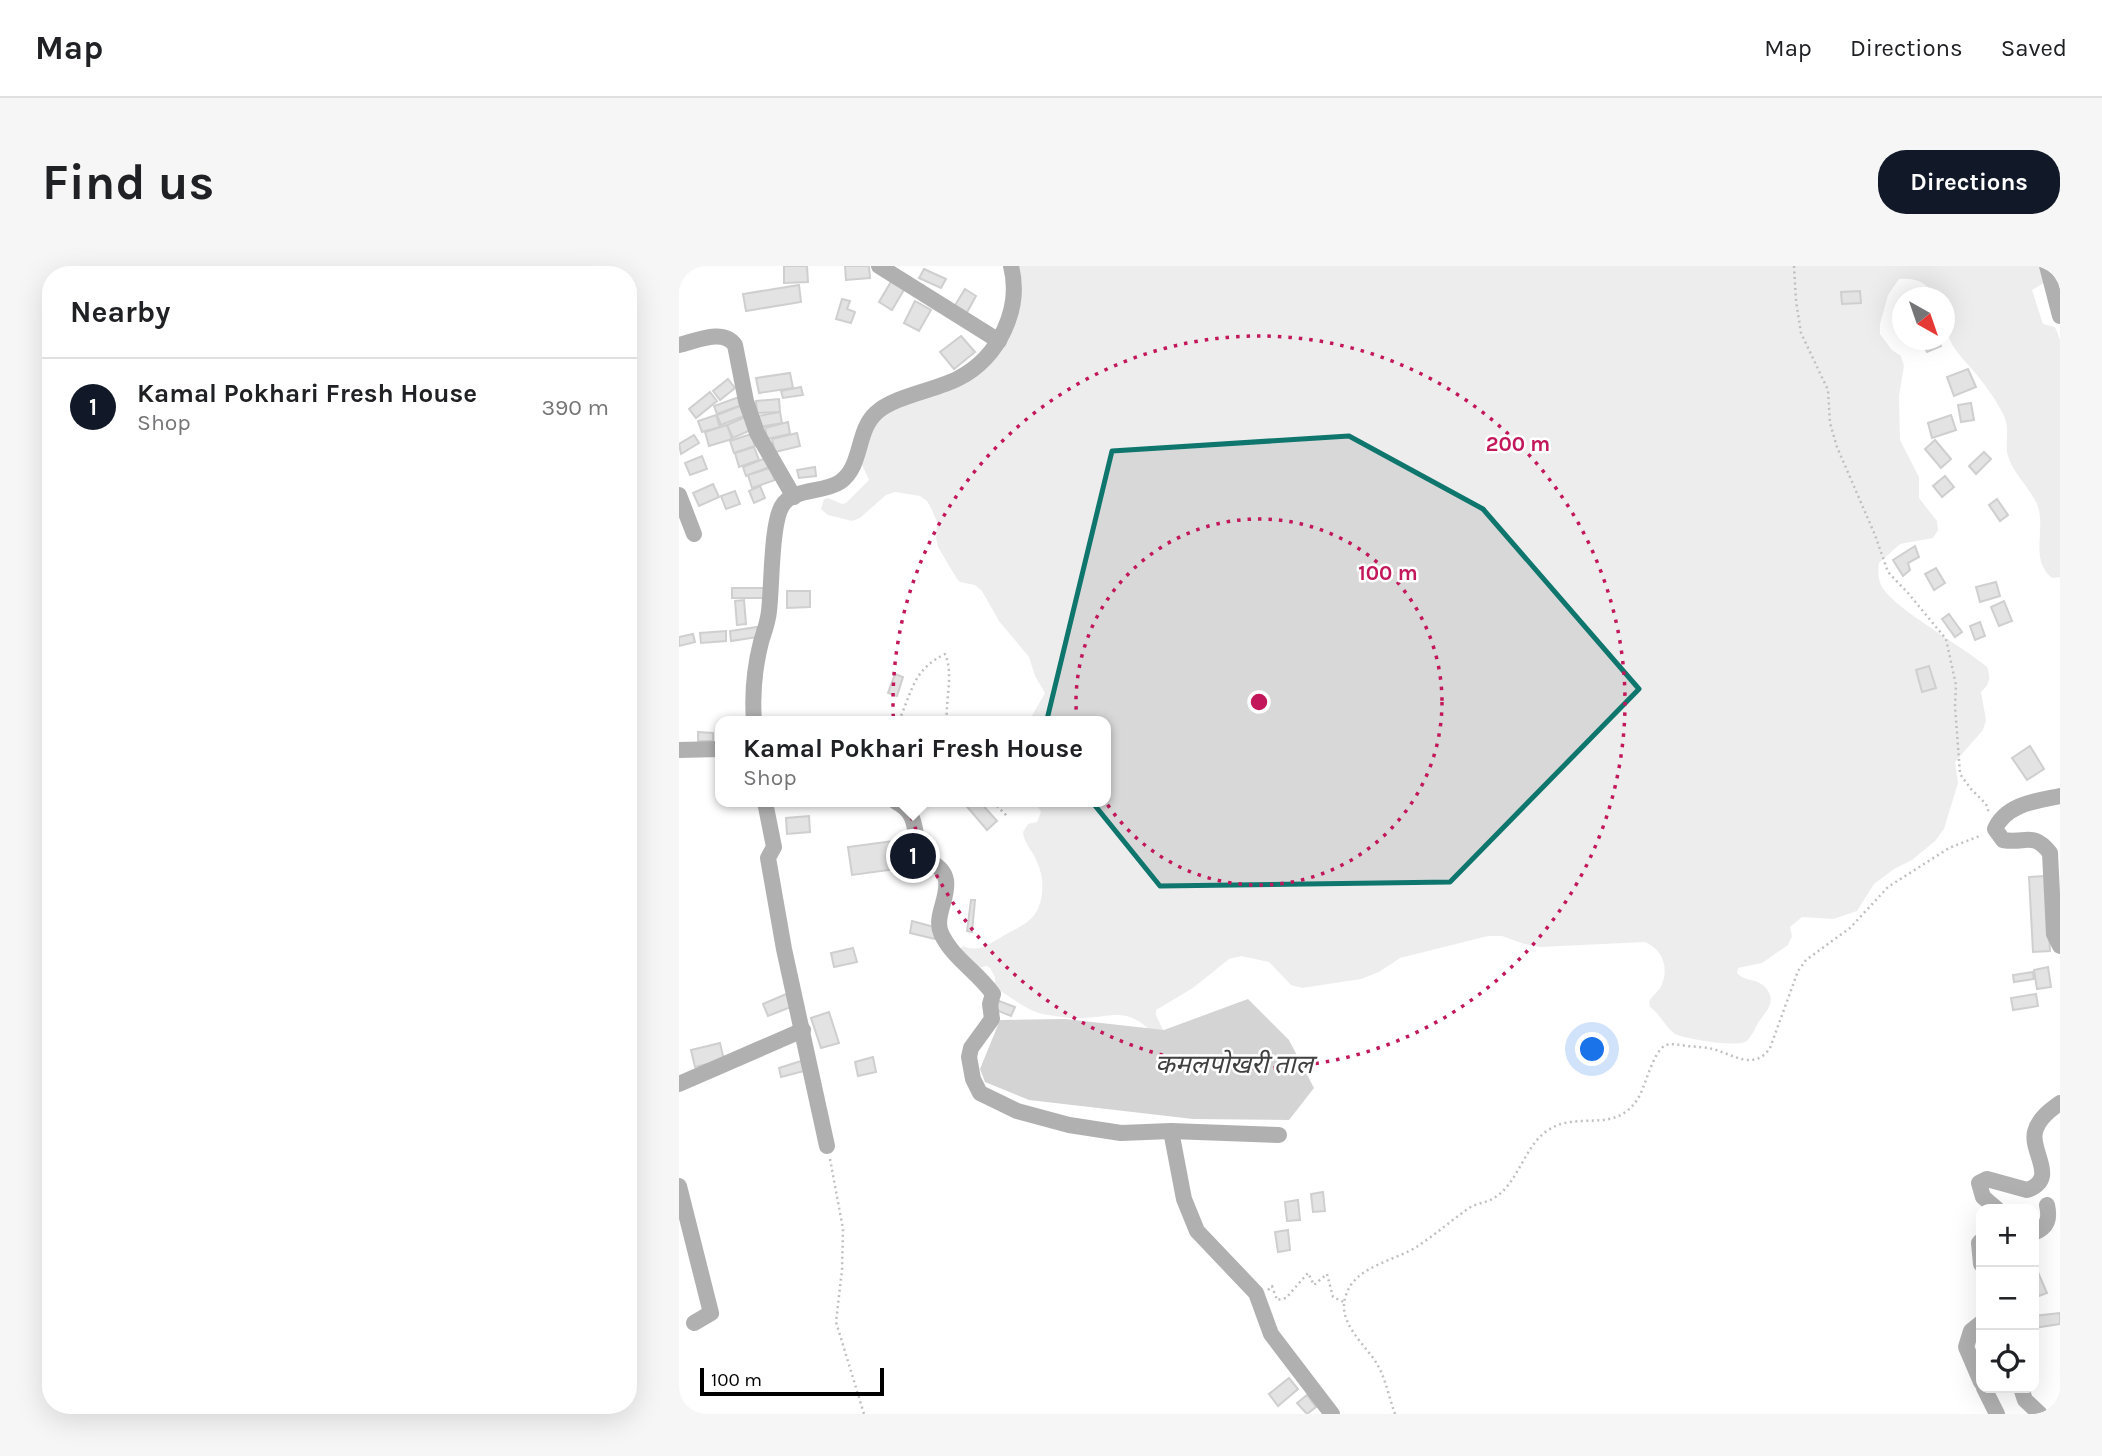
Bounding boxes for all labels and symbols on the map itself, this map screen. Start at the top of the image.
north arrow [1892,287,1955,350]
text: 200 m [1486,432,1550,456]
text: 100 m [1358,561,1418,585]
centre of rings [1247,690,1271,714]
pin: 1 [890,830,936,882]
your location [1575,1032,1609,1066]
water label: कमलपोखरी ताल [1155,1049,1318,1080]
scale bar [700,1365,884,1397]

